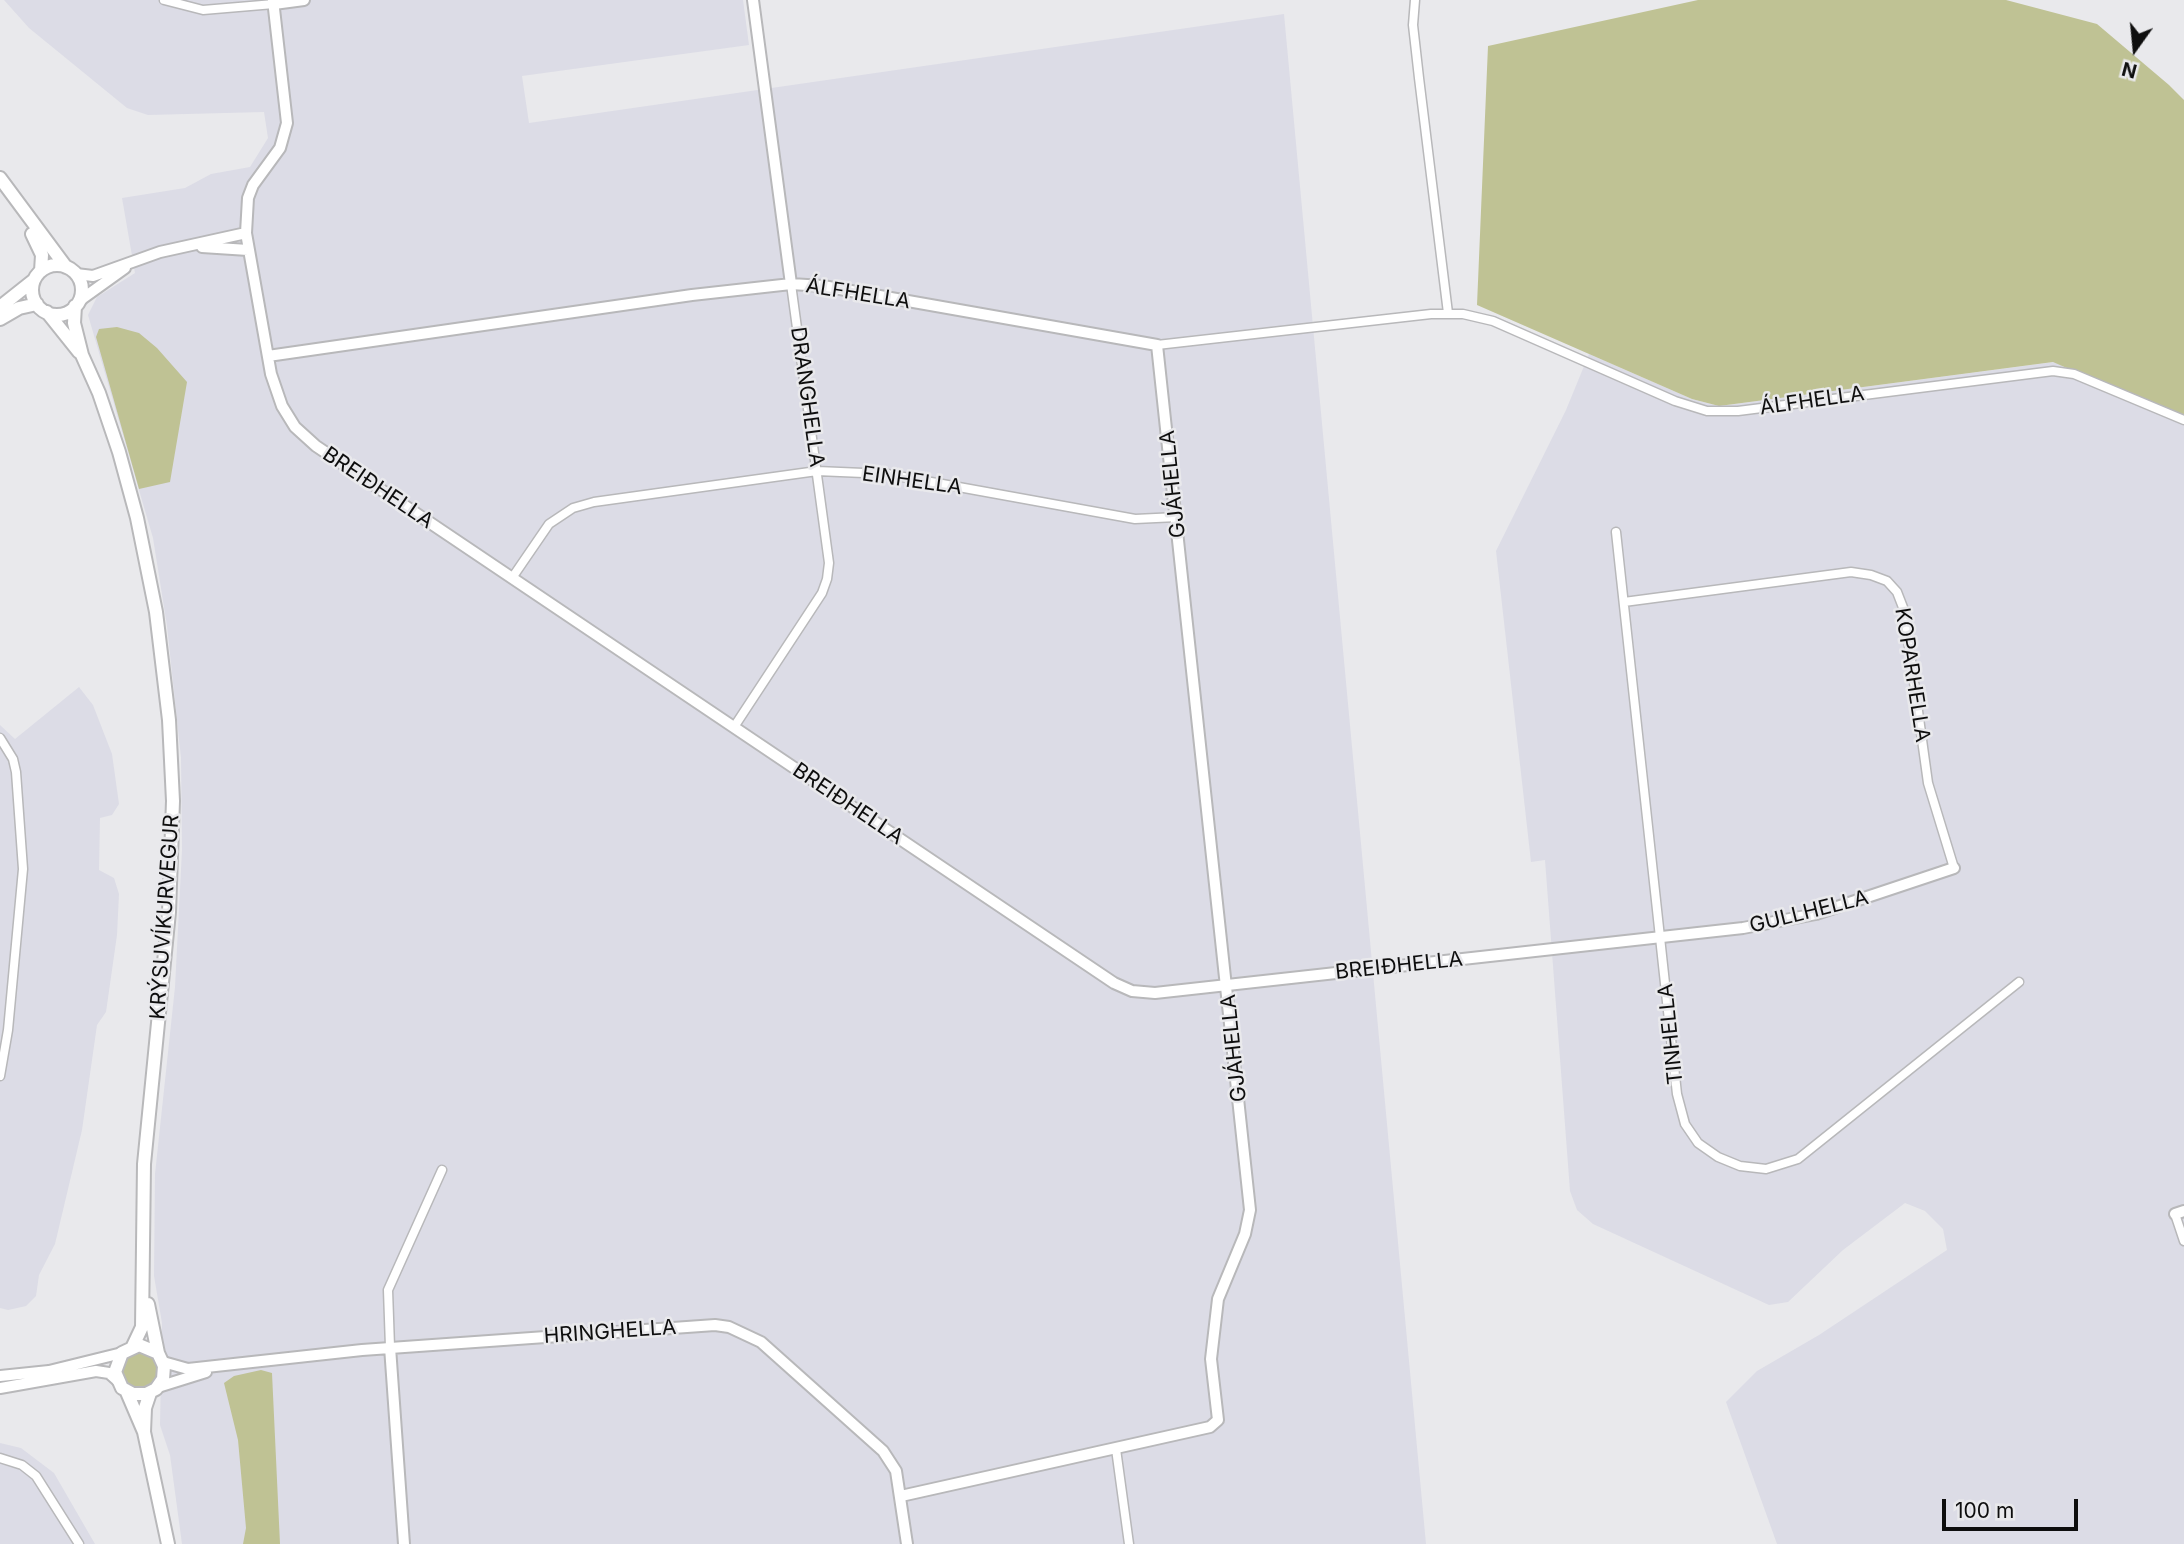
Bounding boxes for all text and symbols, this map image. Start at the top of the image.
north arrow [2100,14,2170,84]
text: N [2119,57,2139,83]
street label: ÁLFHELLA [804,273,912,315]
street label: DRANGHELLA [785,325,829,469]
street label: ÁLFHELLA [1758,381,1866,421]
street label: GJÁHELLA [1155,429,1191,539]
street label: BREIÐHELLA [318,442,438,534]
street label: EINHELLA [860,462,964,500]
street label: KOPARHELLA [1889,606,1935,744]
street label: BREIÐHELLA [788,758,908,850]
street label: KRÝSUVÍKURVEGUR [145,814,185,1020]
street label: GULLHELLA [1747,885,1871,939]
street label: BREIÐHELLA [1334,947,1464,985]
street label: TINHELLA [1653,982,1689,1086]
street label: GJÁHELLA [1216,993,1252,1103]
street label: HRINGHELLA [543,1315,677,1349]
scale bar [1946,1484,2082,1528]
text: 100 m [1955,1498,2014,1523]

